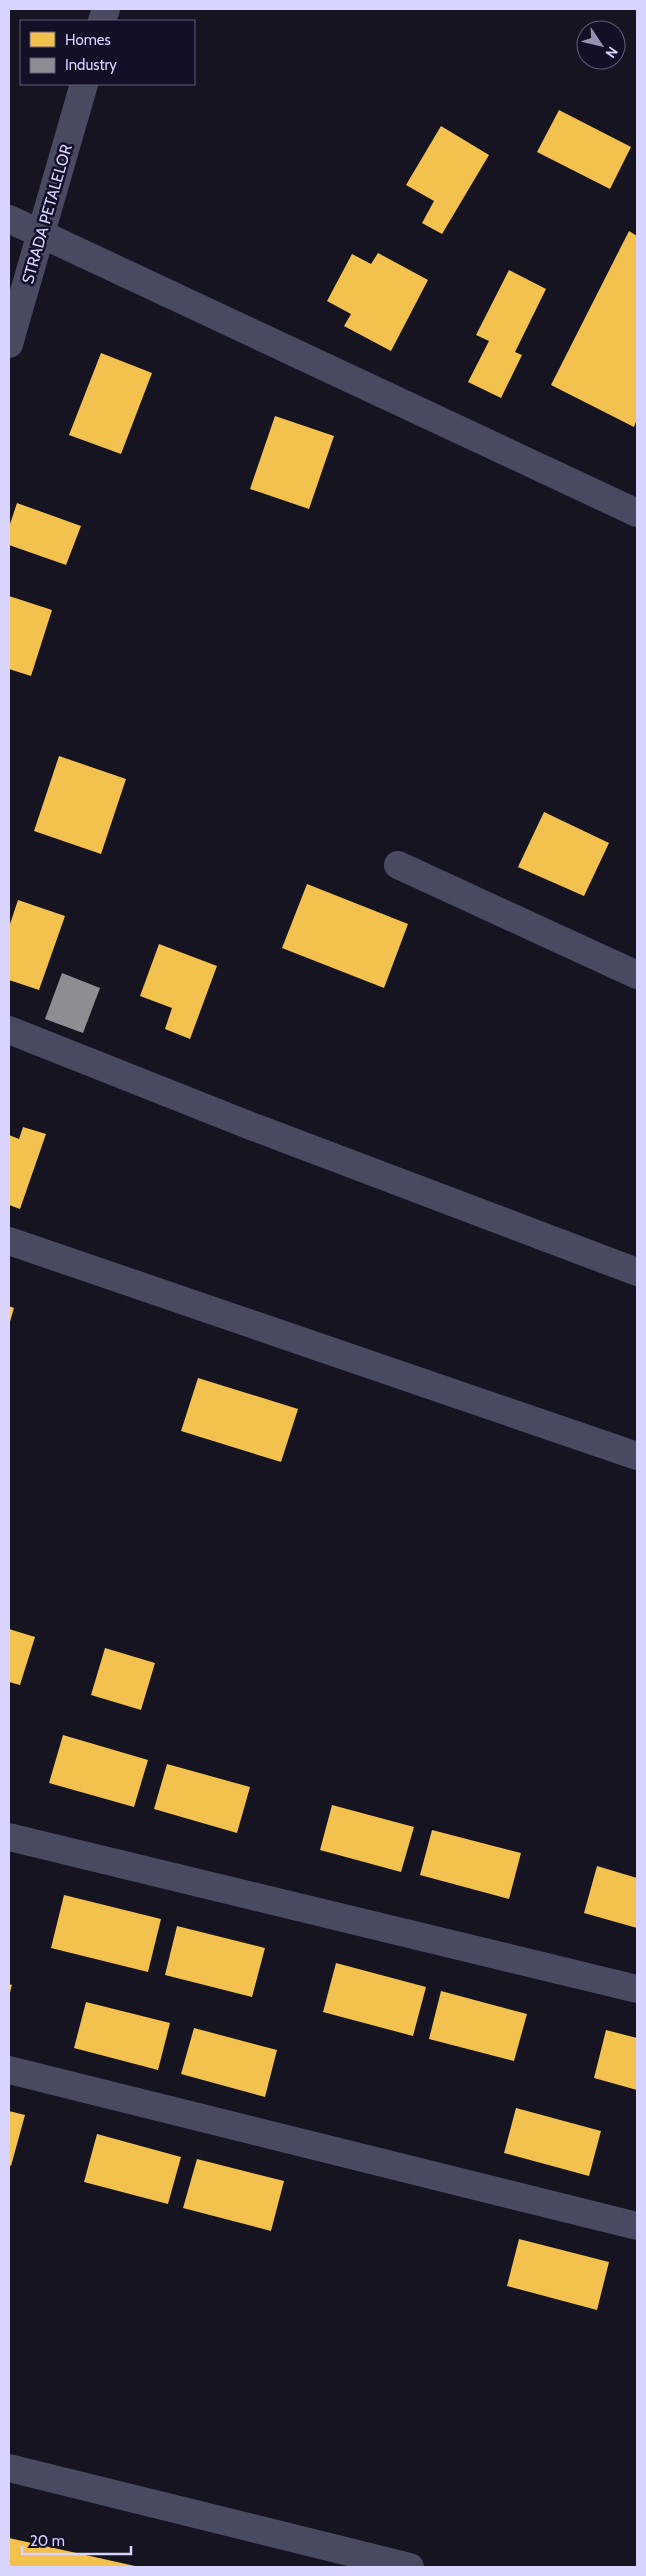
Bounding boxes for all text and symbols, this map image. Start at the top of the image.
legend [20,20,195,85]
north arrow [576,20,626,70]
text: Homes [65,31,111,49]
text: N [601,43,622,62]
text: Industry [65,56,117,74]
street label: STRADA PETALELOR [18,142,76,286]
scale bar [22,2524,131,2556]
text: 20 m [30,2532,65,2550]

